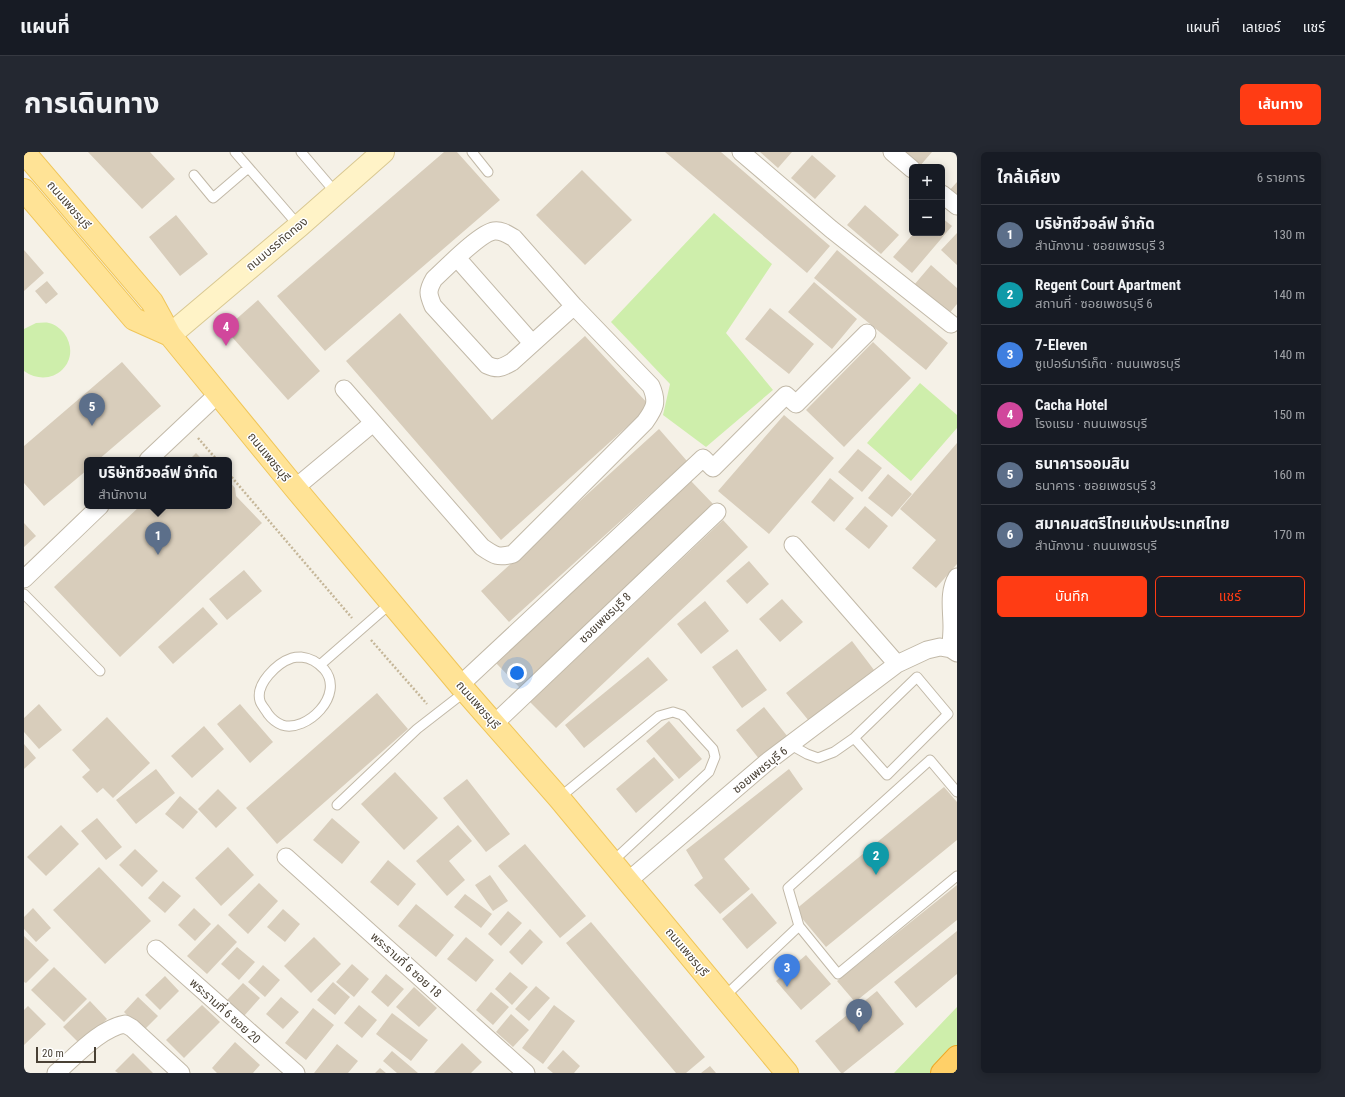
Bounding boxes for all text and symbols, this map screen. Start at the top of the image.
text: แผนที่ [20,15,70,38]
text: แผนที่ [1186,19,1220,35]
text: เลเยอร์ [1242,19,1281,35]
text: แชร์ [1303,19,1325,35]
button: เส้นทาง [1240,84,1321,125]
text: การเดินทาง [24,87,159,120]
map controls [909,164,945,236]
button: + [909,164,945,200]
text: ใกล้เคียง [997,167,1060,187]
text: 6 รายการ [1257,170,1305,185]
street label: ถนนเพชรบุรี [44,178,94,232]
button: − [909,200,945,236]
street label: ถนนบรรทัดทอง [243,214,311,274]
text: บริษัทซีวอล์ฟ จำกัด [1035,215,1155,233]
text: 1 [1007,227,1013,242]
text: 130 m [1273,227,1305,242]
text: สำนักงาน · ซอยเพชรบุรี 3 [1035,238,1165,253]
text: Regent Court Apartment [1035,276,1181,294]
text: 2 [1007,287,1013,302]
text: 140 m [1273,287,1305,302]
text: สถานที่ · ซอยเพชรบุรี 6 [1035,296,1153,311]
pin: 4 [213,313,239,346]
text: 7-Eleven [1035,336,1087,354]
text: 3 [1007,347,1013,362]
text: 140 m [1273,347,1305,362]
text: ซูเปอร์มาร์เก็ต · ถนนเพชรบุรี [1035,356,1180,371]
pin: 5 [79,393,105,426]
text: Cacha Hotel [1035,396,1108,414]
text: 4 [1007,407,1013,422]
text: 150 m [1273,407,1305,422]
text: โรงแรม · ถนนเพชรบุรี [1035,416,1147,431]
street label: ถนนเพชรบุรี [245,430,293,484]
text: ธนาคารออมสิน [1035,455,1130,473]
popup [84,457,232,509]
text: บริษัทซีวอล์ฟ จำกัด [98,464,218,482]
text: 5 [1007,467,1013,482]
text: 160 m [1273,467,1305,482]
text: ธนาคาร · ซอยเพชรบุรี 3 [1035,478,1156,493]
text: สำนักงาน [98,487,147,502]
text: สมาคมสตรีไทยแห่งประเทศไทย [1035,515,1229,533]
pin: 1 [145,522,171,555]
text: 6 [1007,527,1013,542]
text: 170 m [1273,527,1305,542]
text: สำนักงาน · ถนนเพชรบุรี [1035,538,1157,553]
button: บันทึก [997,576,1147,617]
button: แชร์ [1155,576,1305,617]
street label: ซอยเพชรบุรี 8 [576,590,634,646]
your location [507,663,527,683]
street label: ถนนเพชรบุรี [453,678,503,732]
street label: ซอยเพชรบุรี 6 [730,744,790,796]
pin: 2 [863,842,889,875]
street label: ถนนเพชรบุรี [663,925,711,979]
street label: พระรามที่ 6 ซอย 18 [368,928,446,1000]
pin: 3 [774,954,800,987]
street label: พระรามที่ 6 ซอย 20 [187,974,265,1046]
pin: 6 [846,999,872,1032]
scale bar [36,1045,96,1064]
text: 20 m [42,1047,64,1060]

